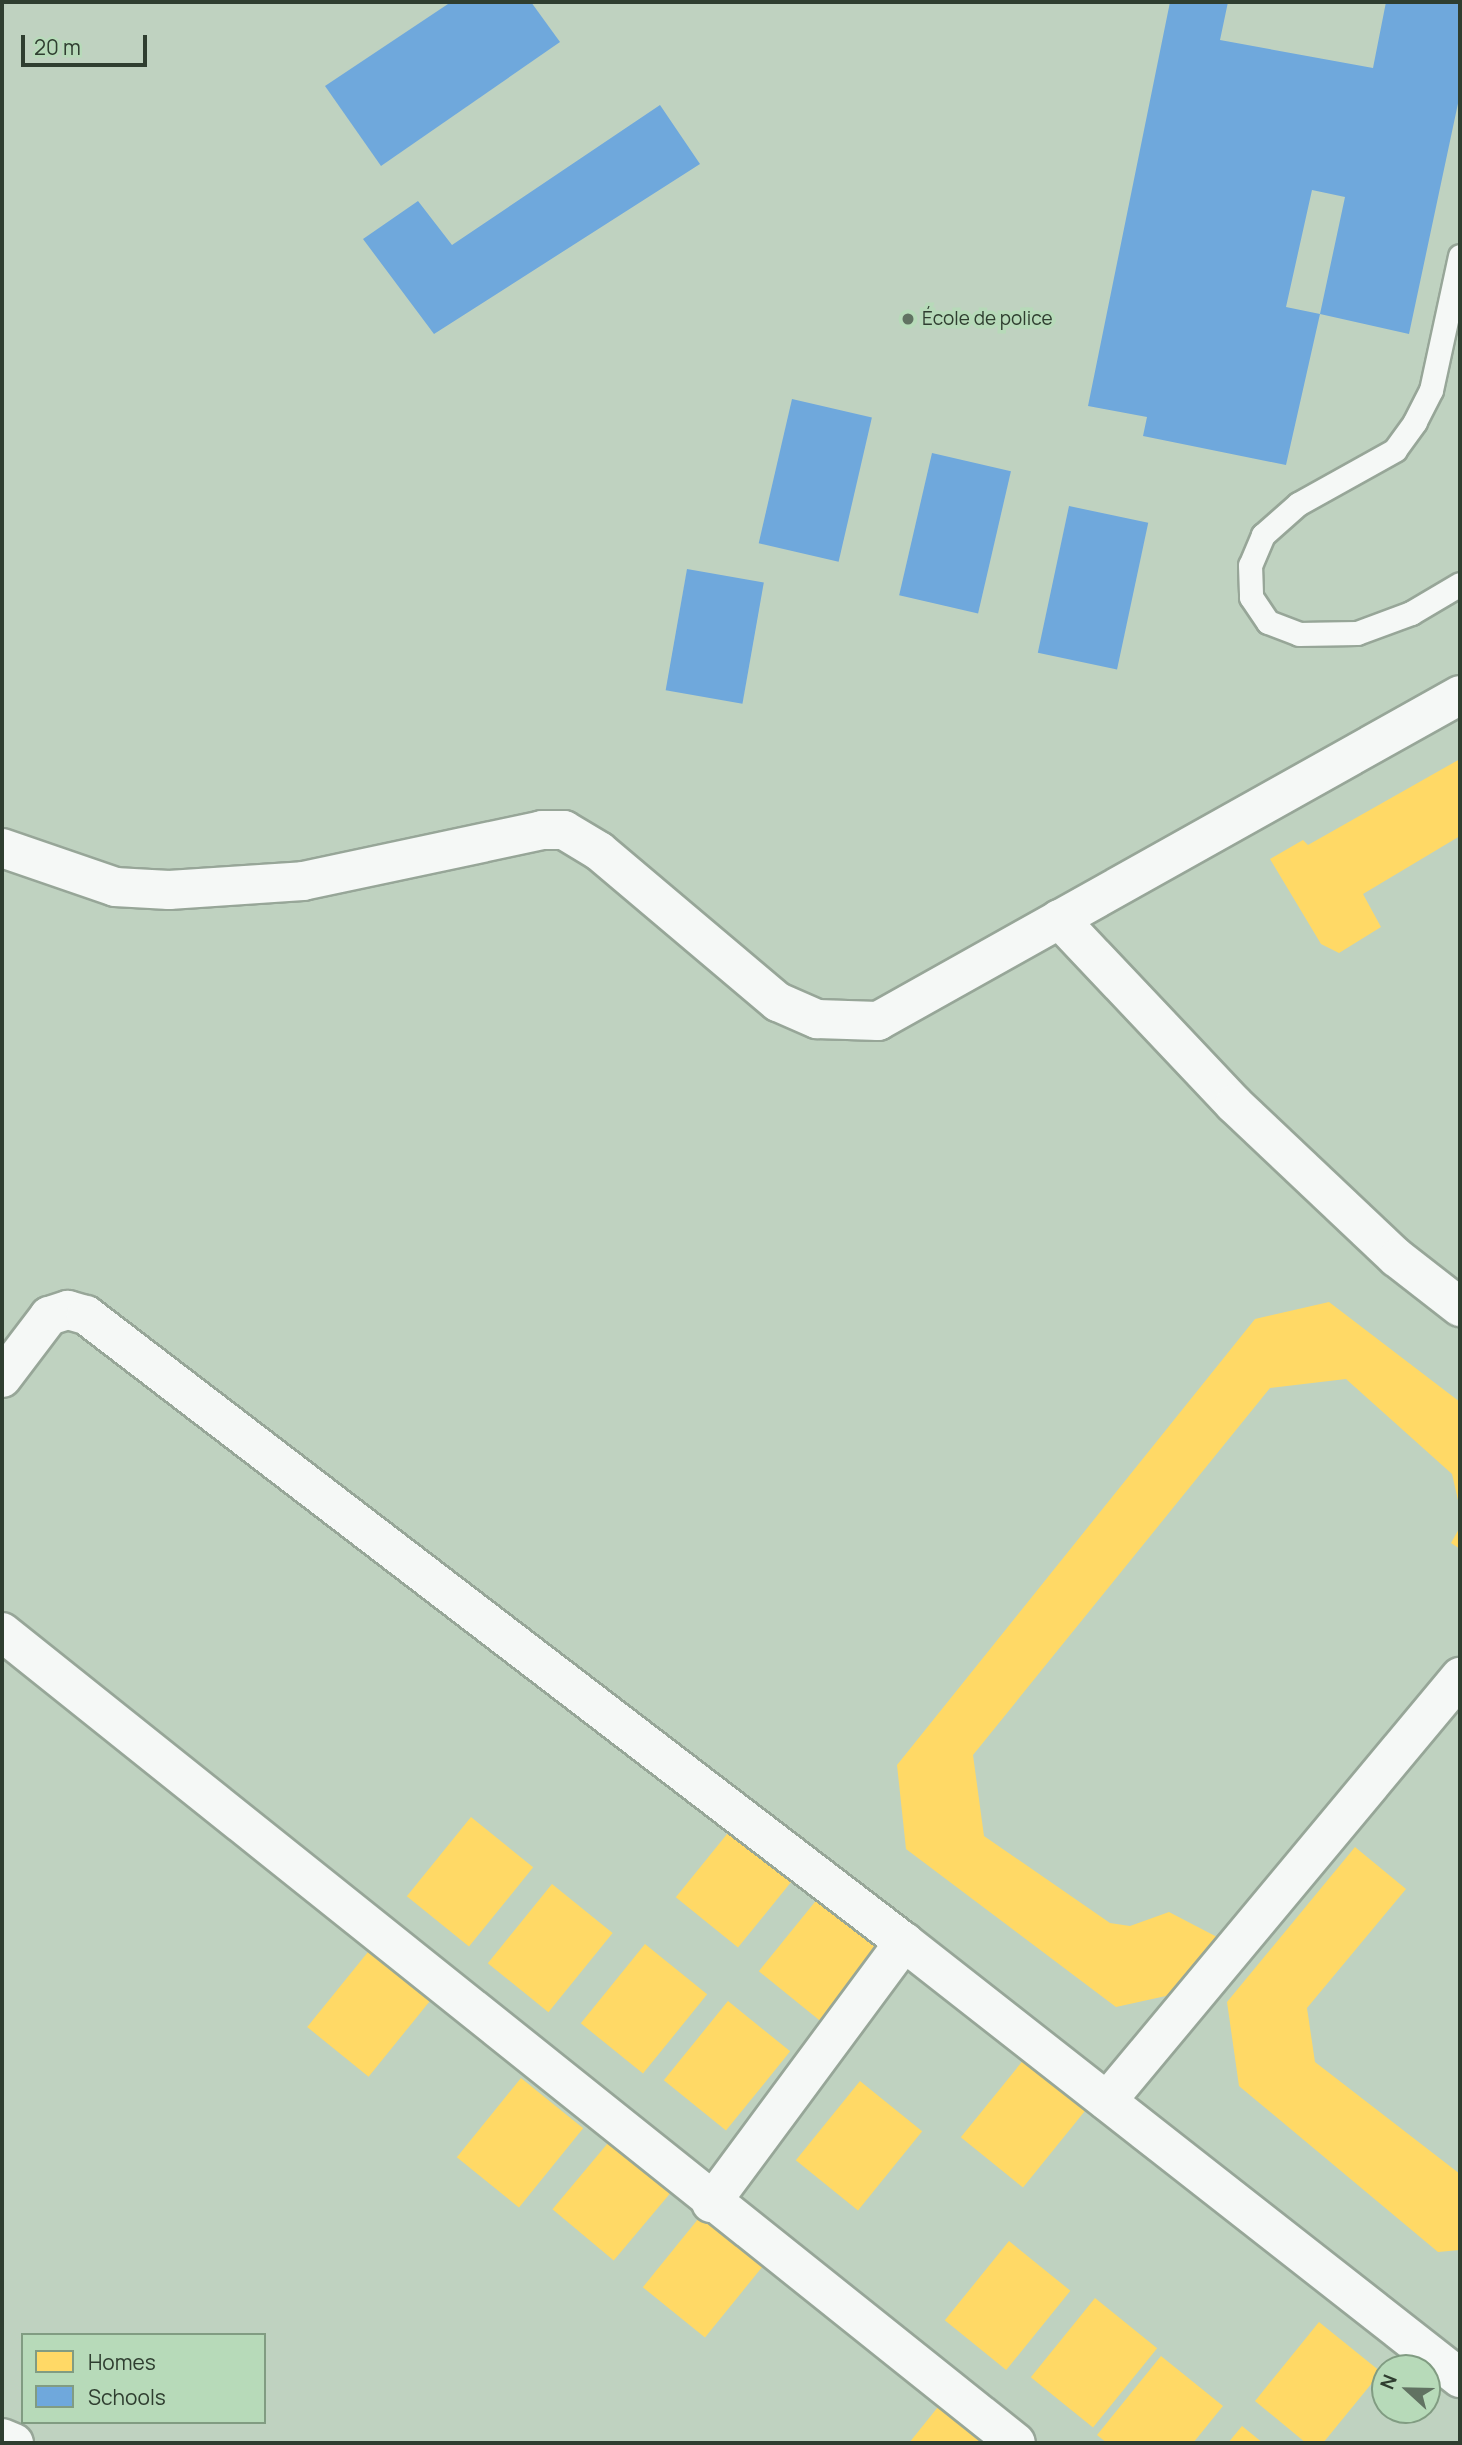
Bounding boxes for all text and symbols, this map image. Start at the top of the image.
scale bar [24,21,150,65]
text: 20 m [34,33,81,61]
place label: École de police [922,308,1053,330]
marker: École de police [900,311,916,327]
legend [21,2333,266,2424]
text: Homes [88,2348,156,2376]
north arrow [1371,2354,1441,2424]
text: N [1374,2371,1403,2393]
text: Schools [88,2383,166,2411]

